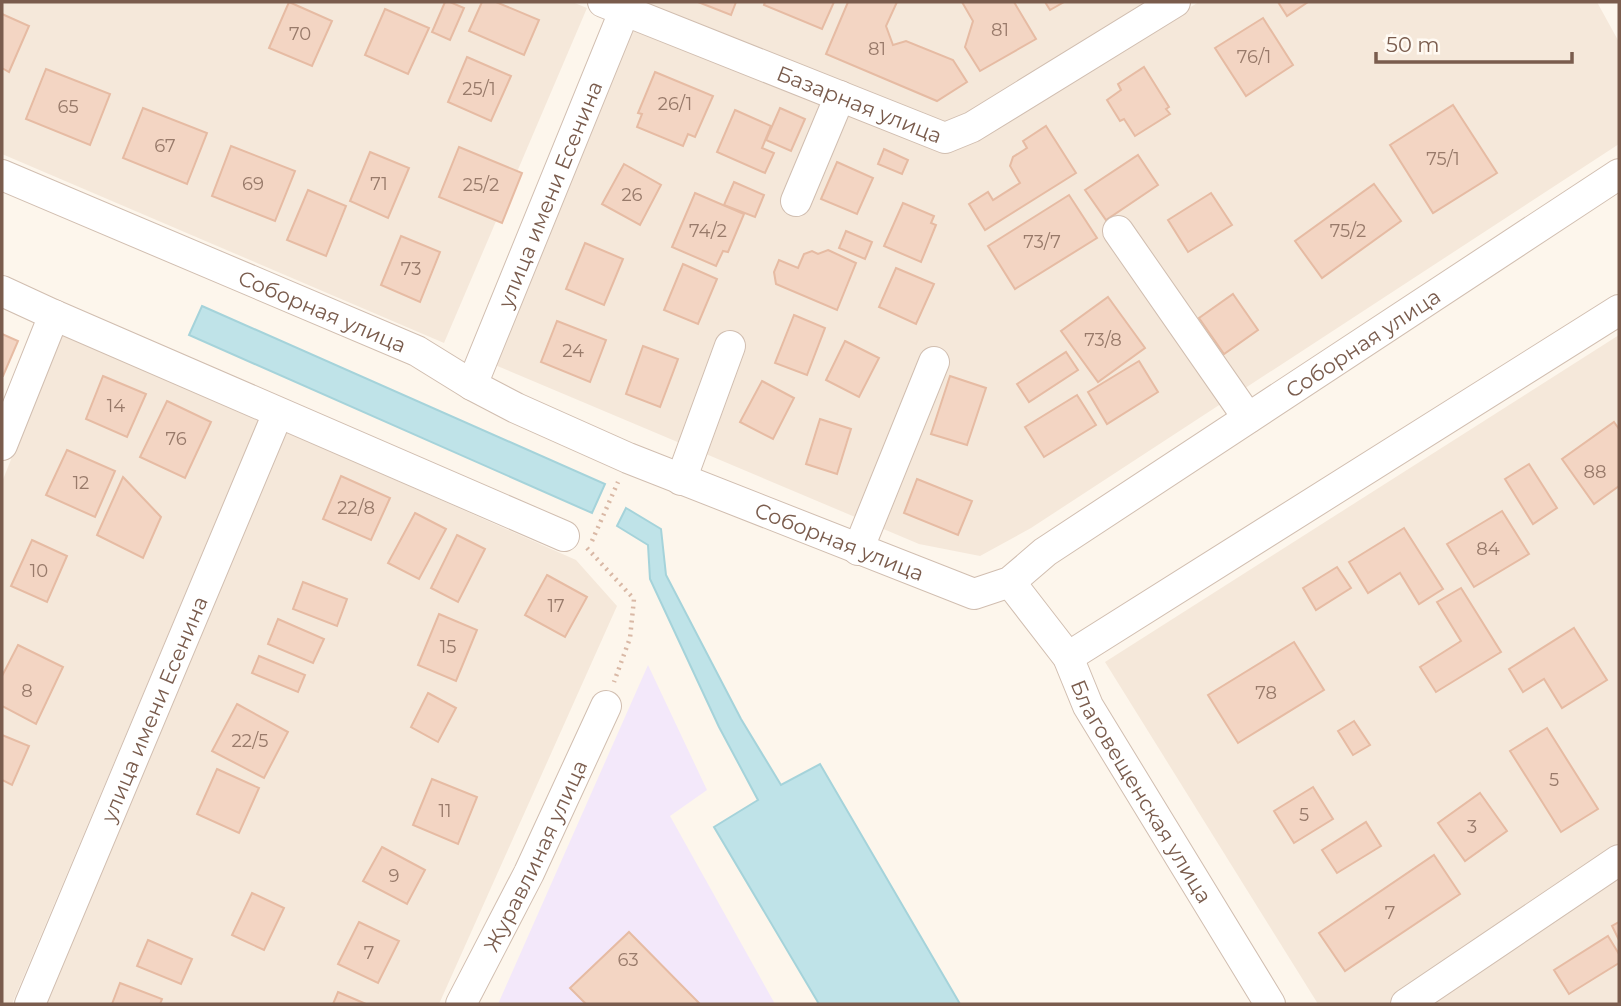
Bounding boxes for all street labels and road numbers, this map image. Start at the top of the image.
street label: Базарная улица [773,60,946,148]
street label: улица имени Есенина [492,77,607,312]
street label: Соборная улица [235,264,410,357]
street label: Соборная улица [1281,283,1445,403]
street label: Соборная улица [751,497,928,586]
street label: улица имени Есенина [95,592,212,827]
street label: Благовещенская улица [1066,676,1218,907]
street label: Журавлиная улица [478,756,592,956]

